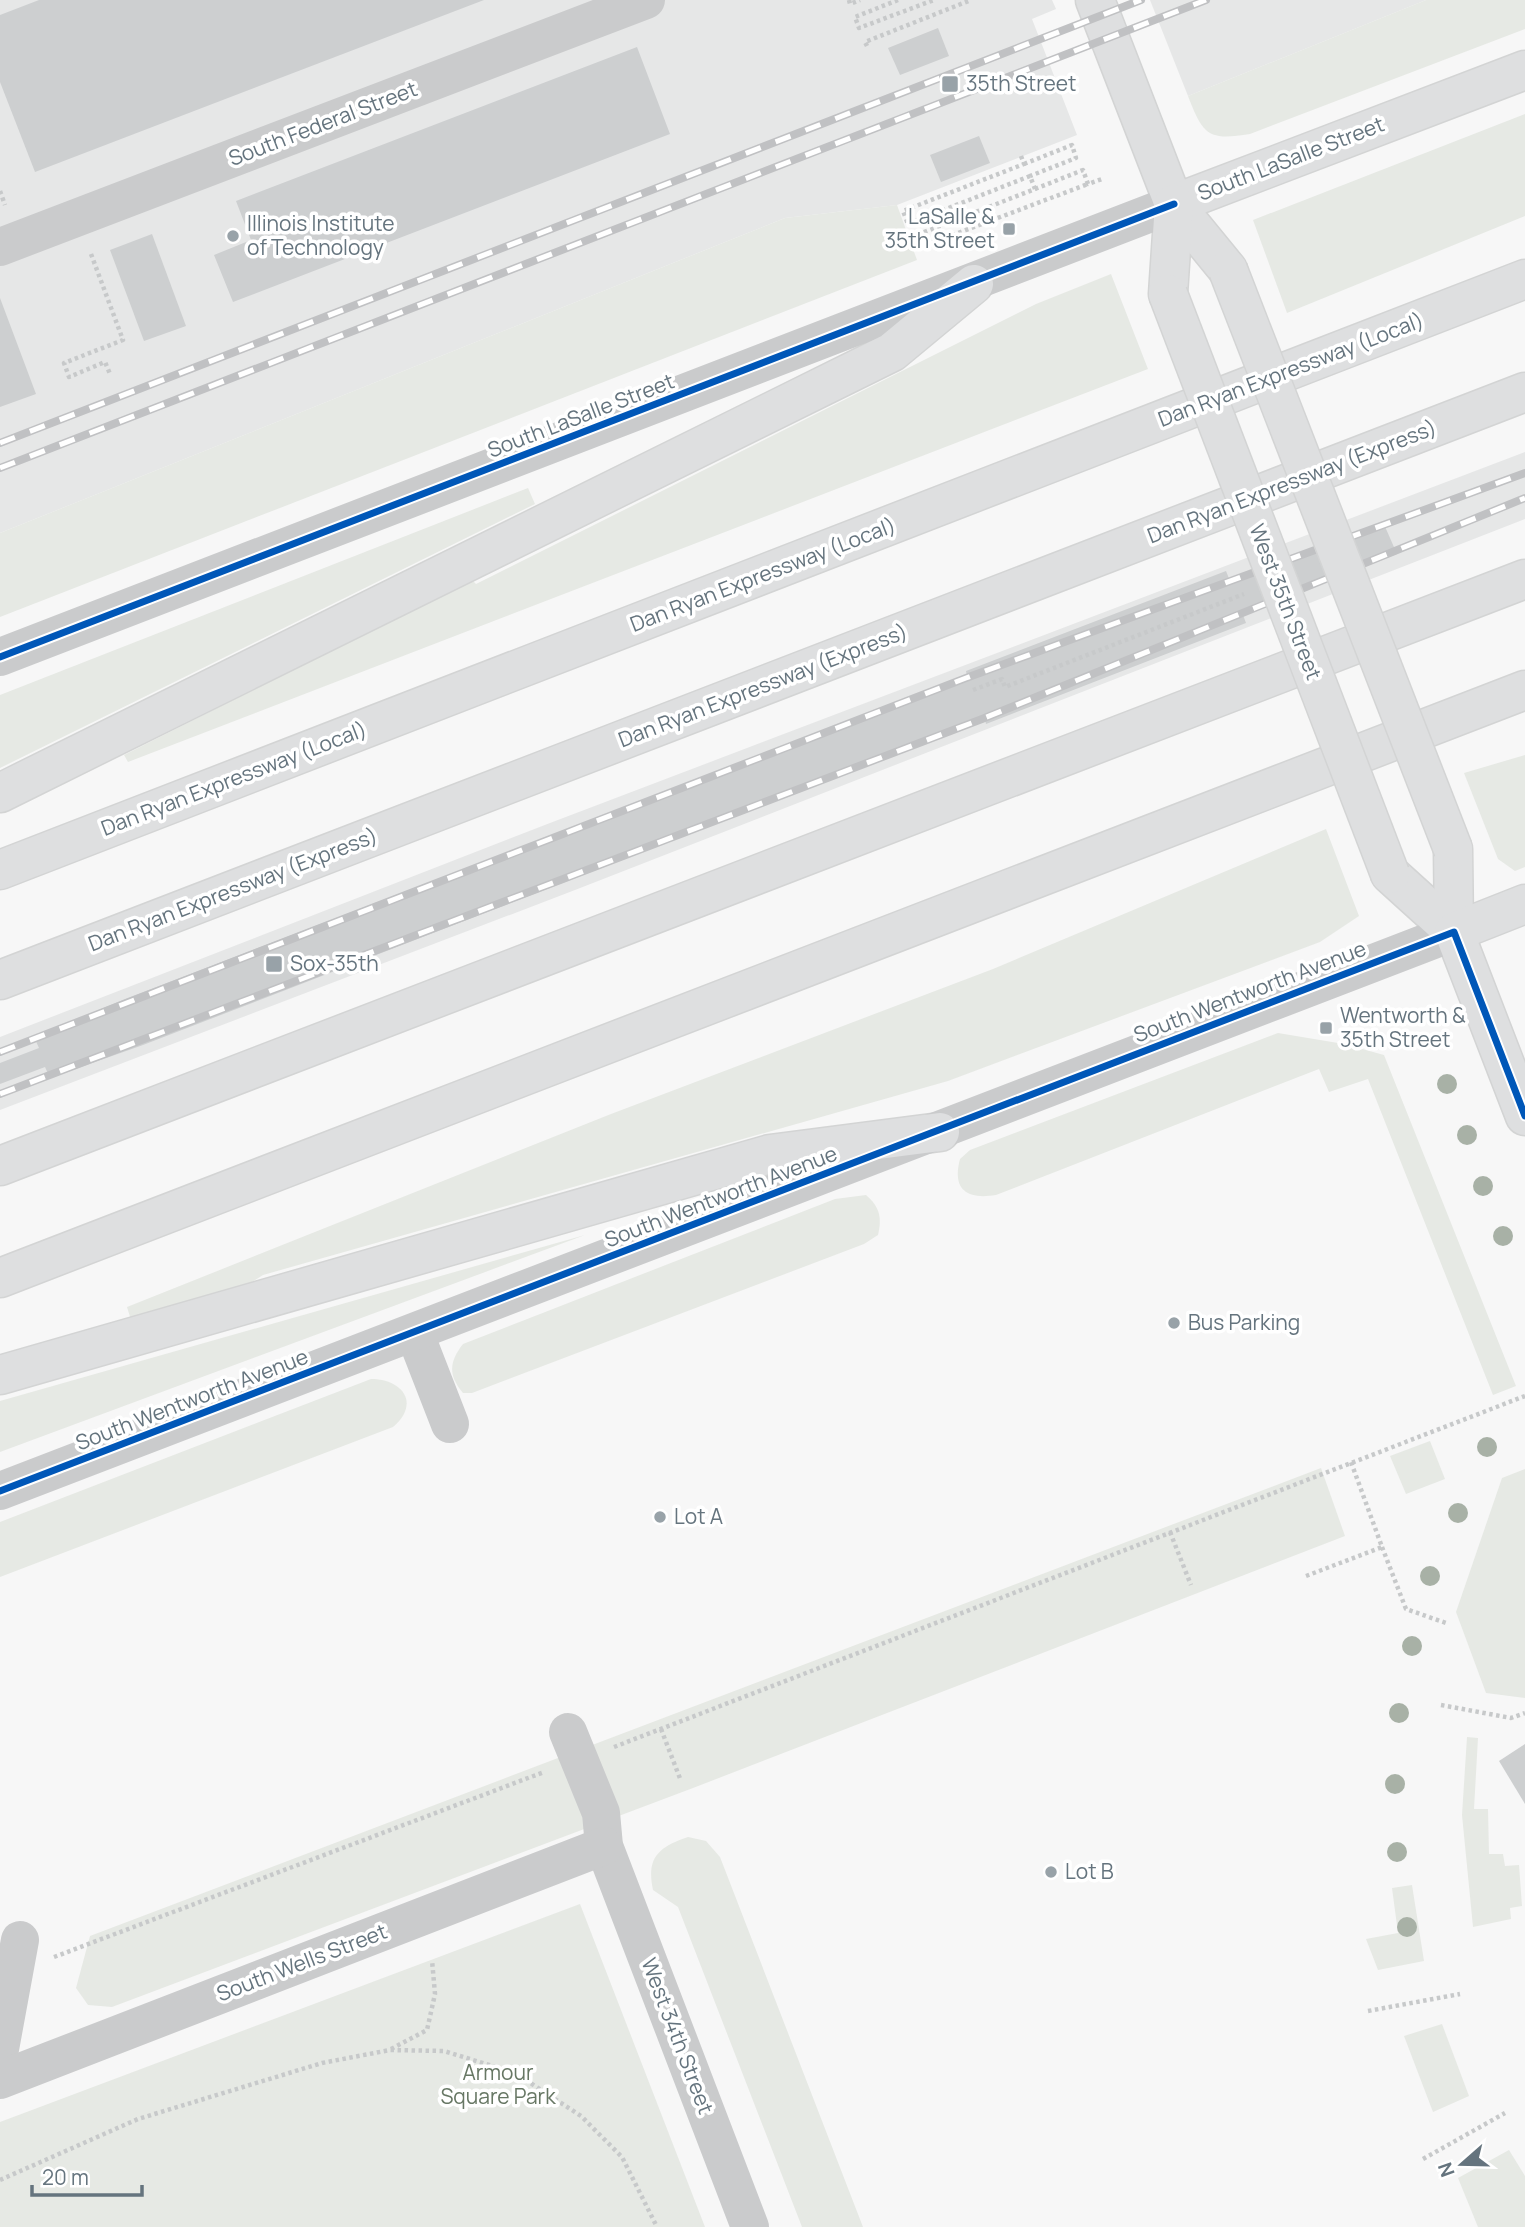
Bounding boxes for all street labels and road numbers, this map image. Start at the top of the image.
street label: South Federal Street [224,74,421,172]
street label: South LaSalle Street [1193,110,1388,207]
street label: Dan Ryan Expressway (Local) [1154,305,1427,433]
street label: South LaSalle Street [483,367,678,464]
street label: Dan Ryan Expressway (Express) [1143,413,1440,549]
street label: Dan Ryan Expressway (Local) [626,510,899,638]
street label: West 35th Street [1243,520,1329,684]
street label: Dan Ryan Expressway (Express) [614,617,911,753]
street label: Dan Ryan Expressway (Local) [97,714,370,842]
street label: Dan Ryan Expressway (Express) [84,821,381,957]
street label: South Wentworth Avenue [1129,934,1370,1048]
street label: South Wentworth Avenue [600,1139,841,1253]
street label: South Wentworth Avenue [71,1342,312,1456]
street label: South Wells Street [212,1917,391,2007]
street label: West 34th Street [635,1954,721,2118]

